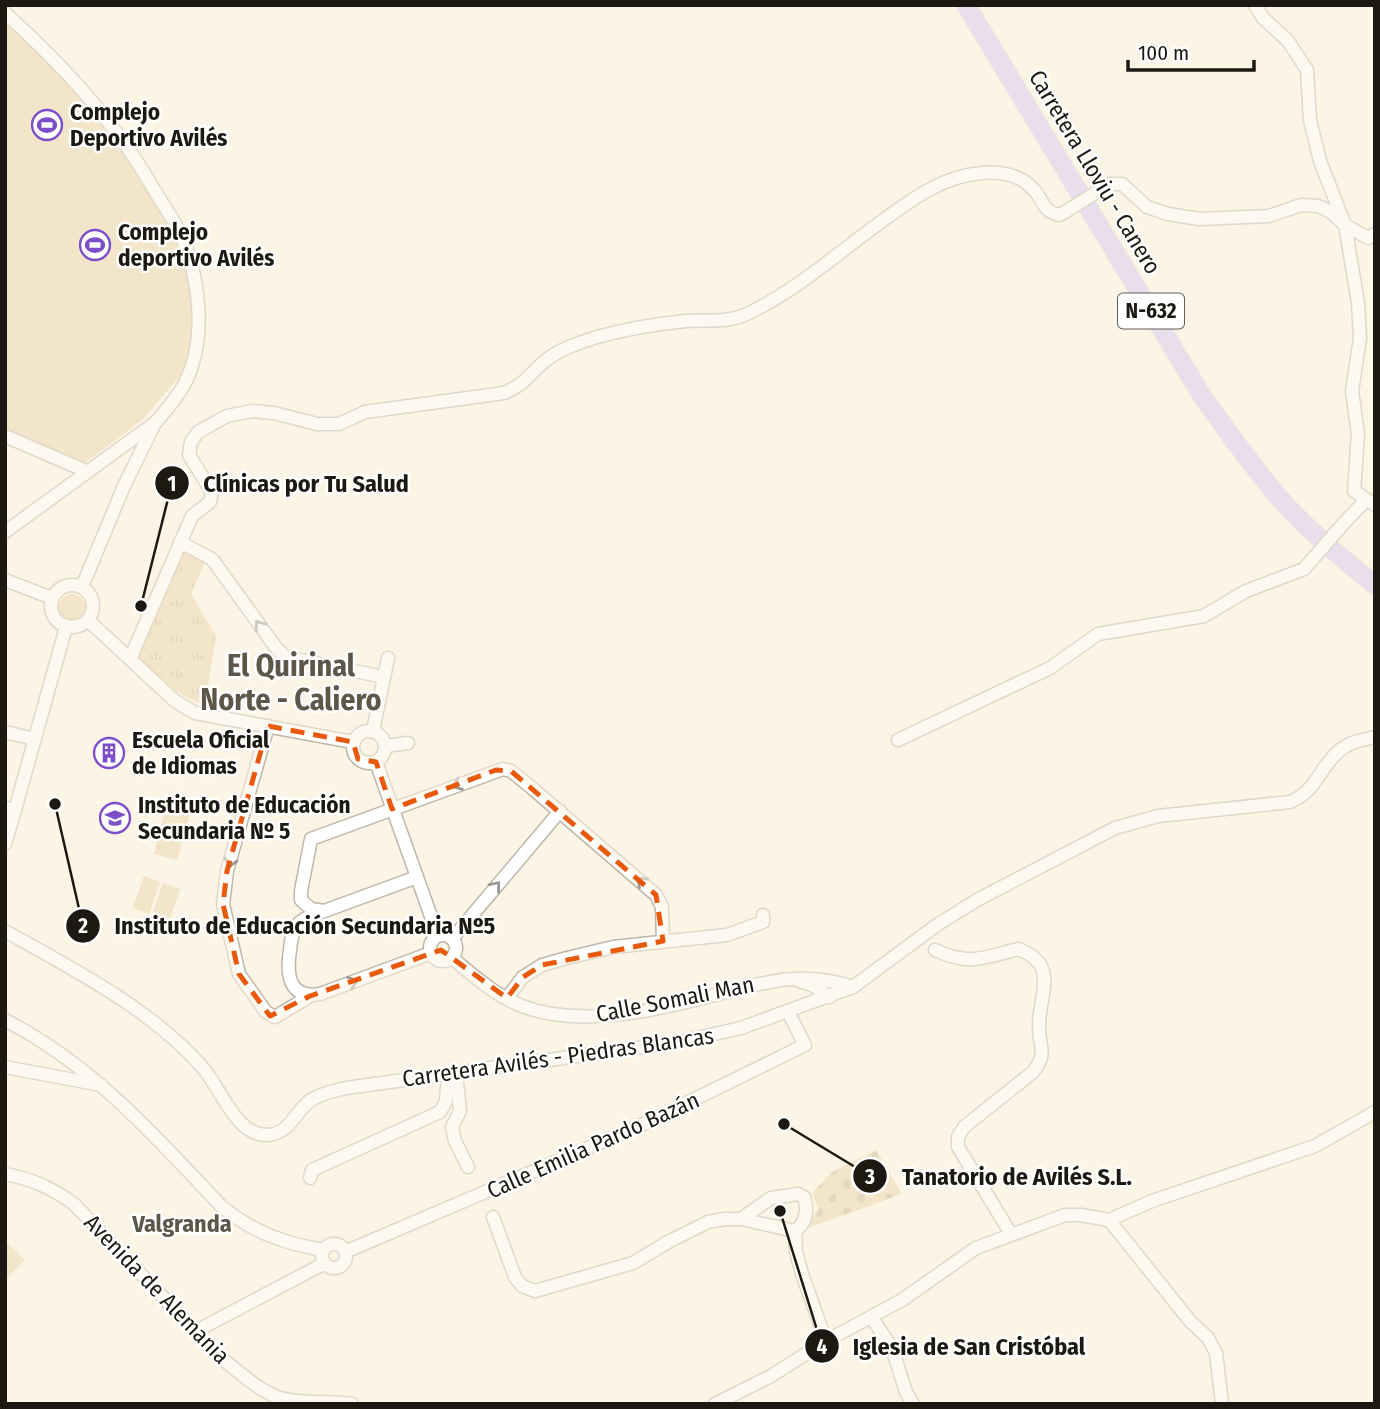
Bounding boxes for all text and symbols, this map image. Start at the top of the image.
scale bar [1128,28,1254,72]
text: 100 m [1138,40,1189,66]
street label: Carretera Lloviu - Canero [1023,65,1167,279]
place label: Complejo Deportivo Avilés [70,98,227,152]
sports icon: Complejo Deportivo Avilés [30,108,64,142]
place label: Complejo deportivo Avilés [118,218,274,272]
sports icon: Complejo deportivo Avilés [78,228,112,262]
road number: N-632 [1118,294,1184,328]
callout: Clínicas por Tu Salud [154,461,423,506]
text: Clínicas por Tu Salud [203,470,409,498]
text: 1 [168,471,176,497]
one-way arrow [255,620,268,632]
district label: El Quirinal Norte - Caliero [200,648,382,718]
place label: Escuela Oficial de Idiomas [132,726,270,780]
building icon: Escuela Oficial de Idiomas [92,736,126,770]
one-way arrow [451,777,463,791]
place label: Instituto de Educación Secundaria Nº 5 [138,791,351,845]
school or university icon: Instituto de Educación Secundaria Nº 5 [98,801,132,835]
one-way arrow [223,856,238,868]
one-way arrow [636,876,649,889]
one-way arrow [488,882,500,895]
callout: Instituto de Educación Secundaria Nº5 [65,903,509,948]
text: Instituto de Educación Secundaria Nº5 [115,912,496,940]
text: 2 [77,913,88,939]
street label: Calle Somali Man [594,970,756,1028]
one-way arrow [347,976,359,990]
street label: Carretera Avilés - Piedras Blancas [400,1021,716,1093]
street label: Calle Emilia Pardo Bazán [483,1086,703,1204]
callout: Tanatorio de Avilés S.L. [853,1154,1146,1199]
text: Tanatorio de Avilés S.L. [902,1163,1132,1191]
text: 3 [864,1164,875,1190]
street label: Avenida de Alemania [78,1208,236,1370]
district label: Valgranda [131,1210,232,1238]
callout: Iglesia de San Cristóbal [804,1324,1100,1369]
text: Iglesia de San Cristóbal [853,1333,1086,1361]
text: 4 [817,1334,828,1360]

